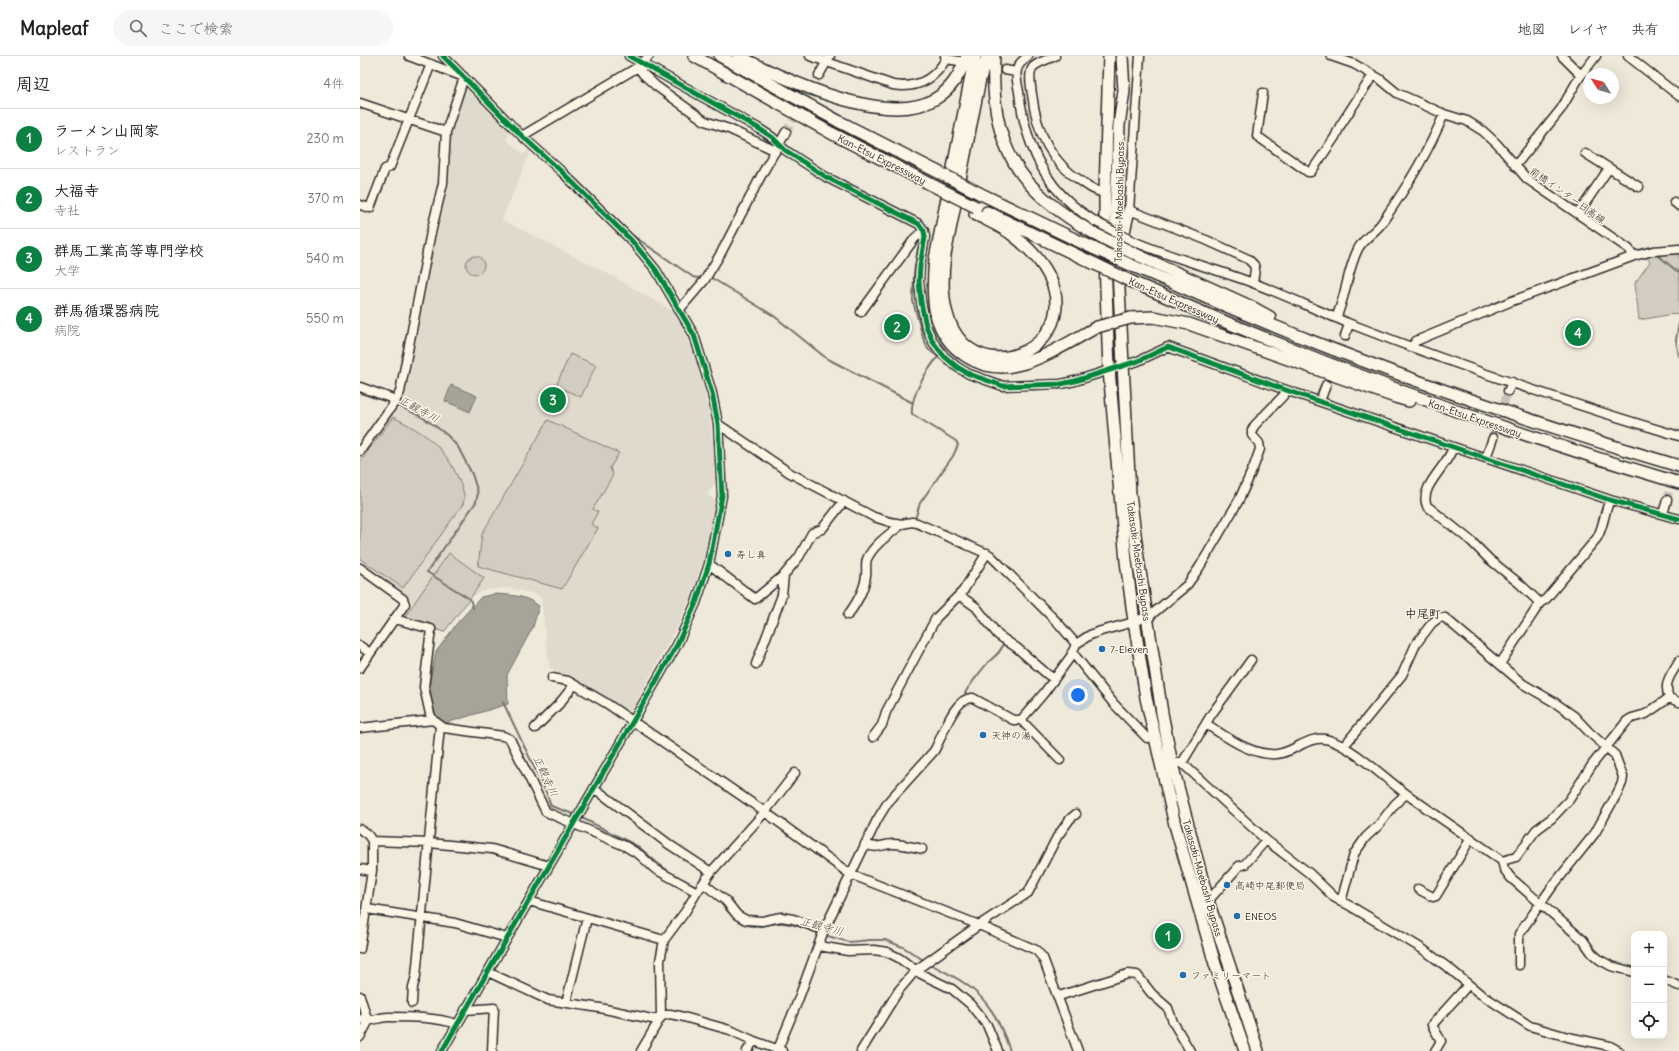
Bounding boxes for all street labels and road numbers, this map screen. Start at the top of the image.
street label: Kan-Etsu Expressway [835,132,928,187]
street label: Takasaki-Maebashi Bypass [1112,141,1127,263]
street label: 前橋インター日高線 [1527,164,1608,226]
street label: Kan-Etsu Expressway [1127,275,1221,326]
street label: Kan-Etsu Expressway [1427,396,1523,441]
street label: Takasaki-Maebashi Bypass [1124,500,1153,622]
street label: Takasaki-Maebashi Bypass [1180,818,1226,938]

